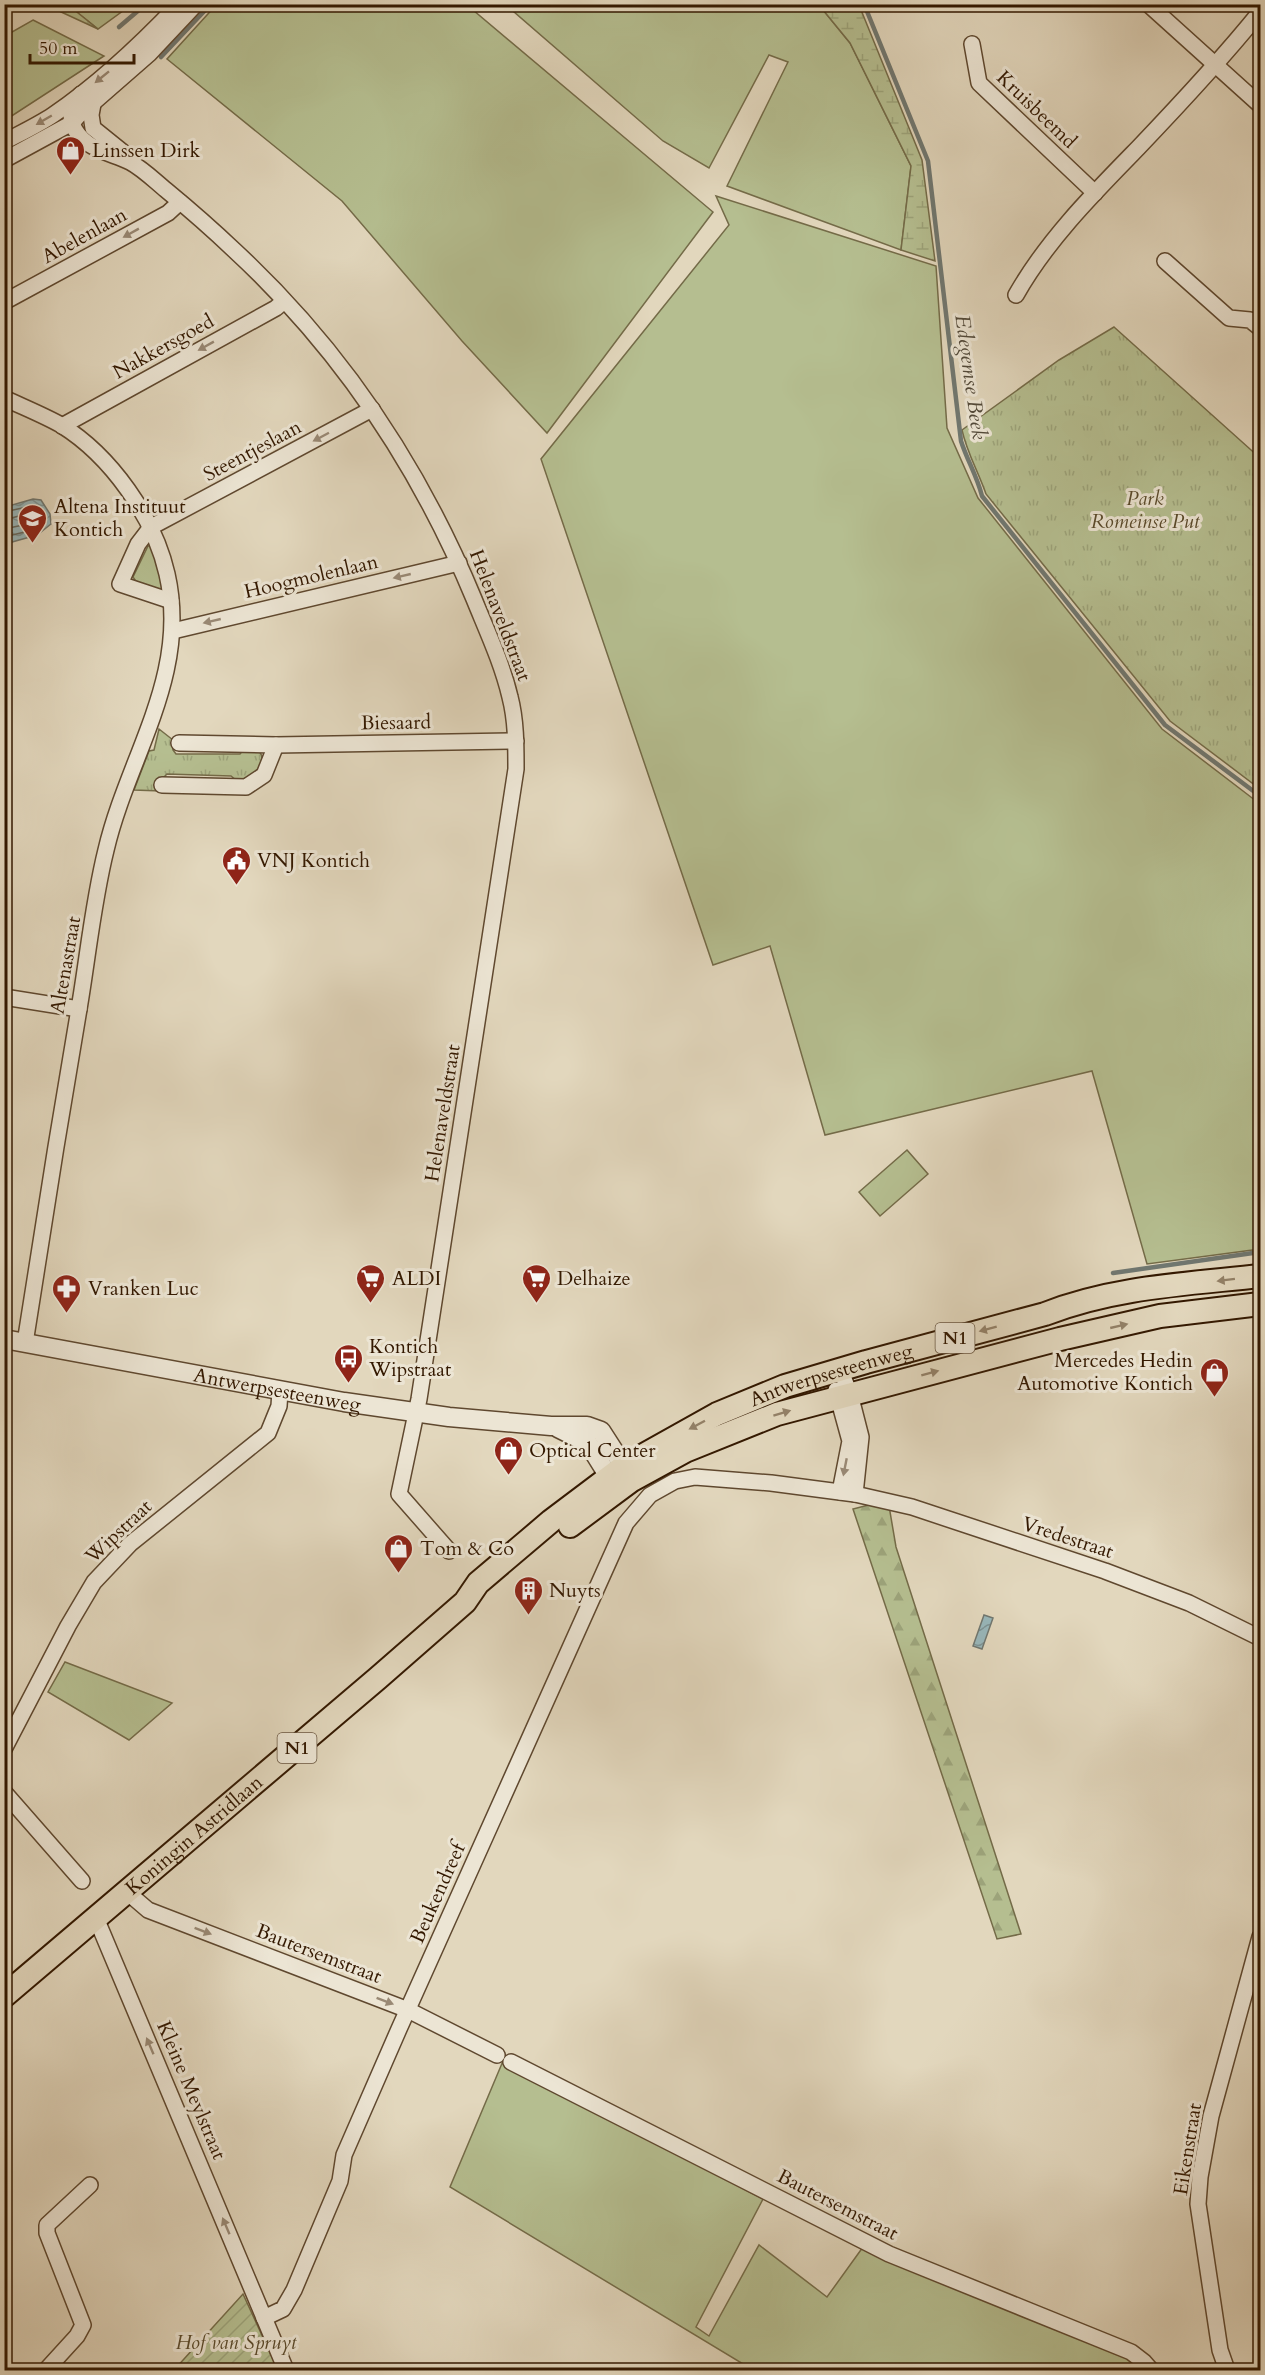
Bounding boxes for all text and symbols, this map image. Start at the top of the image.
scale bar [30,27,134,65]
text: 50 m [39,36,78,61]
street label: Kruisbeemd [991,64,1083,155]
one-way arrow [94,71,110,84]
one-way arrow [35,115,52,125]
shop icon: Linssen Dirk [55,134,87,176]
place label: Linssen Dirk [92,137,200,164]
street label: Abelenlaan [37,201,132,270]
one-way arrow [123,228,140,238]
street label: Nakkersgoed [108,307,219,385]
water label: Edegemse Beek [947,313,994,442]
one-way arrow [197,341,214,351]
street label: Steentjeslaan [199,413,307,488]
one-way arrow [312,432,329,442]
park label: Park Romeinse Put [1091,485,1201,535]
place label: Altena Instituut Kontich [54,493,186,543]
school or university icon: Altena Instituut Kontich [17,502,49,544]
street label: Helenaveldstraat [463,546,538,685]
street label: Hoogmolenlaan [242,548,381,605]
one-way arrow [393,572,411,582]
one-way arrow [203,617,221,627]
street label: Biesaard [361,708,432,737]
public building icon: VNJ Kontich [220,844,252,886]
place label: VNJ Kontich [257,847,370,874]
street label: Altenastraat [44,914,87,1016]
street label: Helenaveldstraat [418,1042,467,1184]
supermarket icon: ALDI [355,1262,387,1304]
supermarket icon: Delhaize [520,1262,552,1304]
place label: ALDI [392,1265,441,1292]
place label: Delhaize [557,1265,631,1292]
pharmacy icon: Vranken Luc [51,1272,83,1314]
place label: Vranken Luc [88,1275,199,1302]
one-way arrow [1216,1275,1235,1285]
one-way arrow [1110,1320,1129,1330]
road number: N1 [936,1323,974,1353]
one-way arrow [979,1325,997,1334]
place label: Kontich Wipstraat [368,1333,452,1383]
street label: Antwerpsesteenweg [745,1337,916,1413]
bus stop icon: Kontich Wipstraat [332,1342,364,1384]
place label: Mercedes Hedin Automotive Kontich [1017,1347,1194,1397]
shop icon: Mercedes Hedin Automotive Kontich [1198,1356,1230,1398]
street label: Antwerpsesteenweg [191,1361,364,1418]
one-way arrow [921,1368,939,1377]
one-way arrow [773,1408,791,1417]
one-way arrow [689,1420,706,1430]
shop icon: Optical Center [492,1434,524,1476]
place label: Optical Center [529,1437,656,1464]
one-way arrow [840,1458,849,1477]
street label: Wipstraat [78,1493,158,1570]
street label: Vredestraat [1019,1510,1118,1565]
shop icon: Tom & Co [383,1532,415,1574]
place label: Tom & Co [420,1535,514,1562]
building icon: Nuyts [512,1574,544,1616]
place label: Nuyts [549,1577,601,1604]
road number: N1 [278,1733,316,1763]
street label: Koningin Astridlaan [120,1769,269,1901]
street label: Beukendreef [403,1836,473,1948]
street label: Bautersemstraat [252,1917,386,1990]
one-way arrow [194,1926,212,1936]
one-way arrow [376,1996,394,2006]
street label: Kleine Meylstraat [150,2017,233,2164]
one-way arrow [145,2037,154,2055]
street label: Eikenstraat [1167,2100,1208,2197]
street label: Bautersemstraat [773,2162,904,2247]
one-way arrow [221,2216,231,2234]
park label: Hof van Spruyt [175,2329,298,2356]

